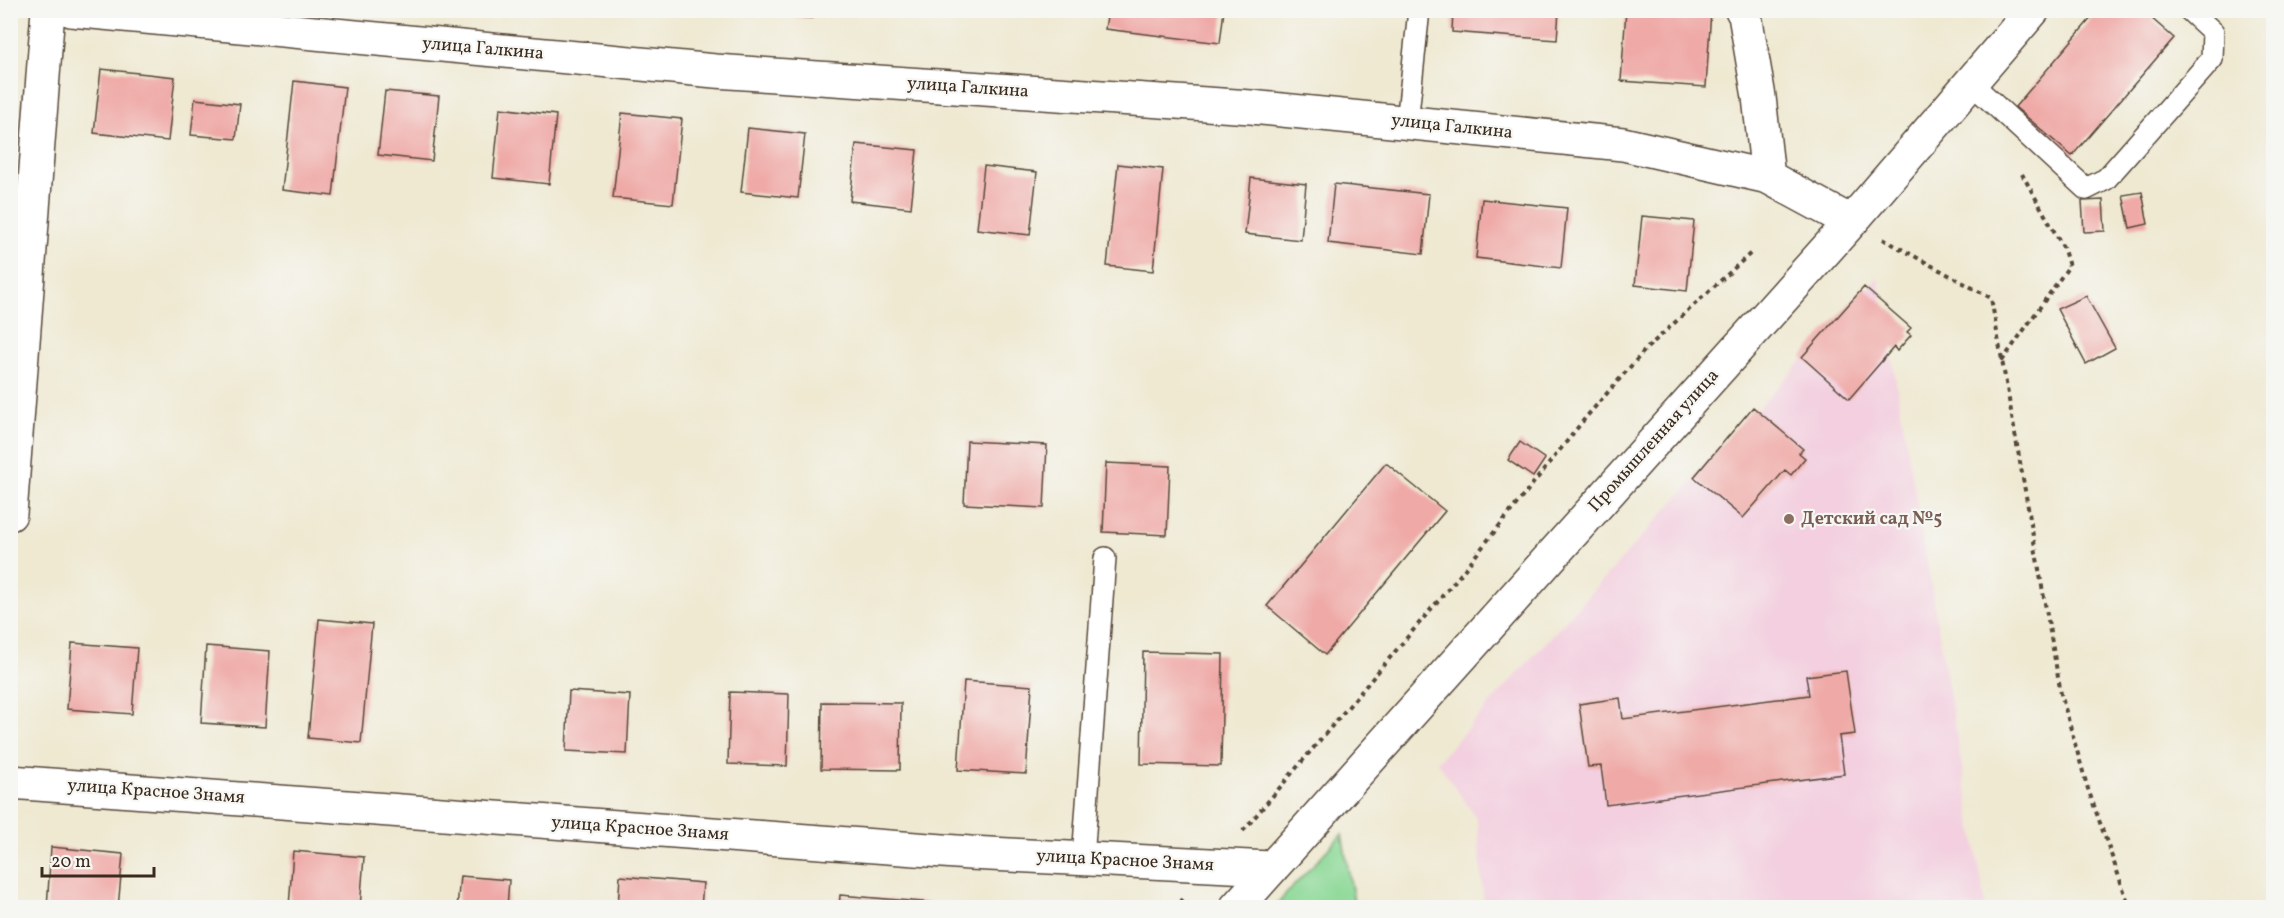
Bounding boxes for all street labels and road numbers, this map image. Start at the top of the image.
street label: улица Галкина [421,31,545,67]
street label: улица Галкина [906,71,1030,105]
street label: улица Галкина [1390,108,1514,146]
street label: Промышленная улица [1583,364,1725,518]
street label: улица Красное Знамя [66,773,246,811]
street label: улица Красное Знамя [550,810,730,848]
street label: улица Красное Знамя [1036,844,1214,878]

